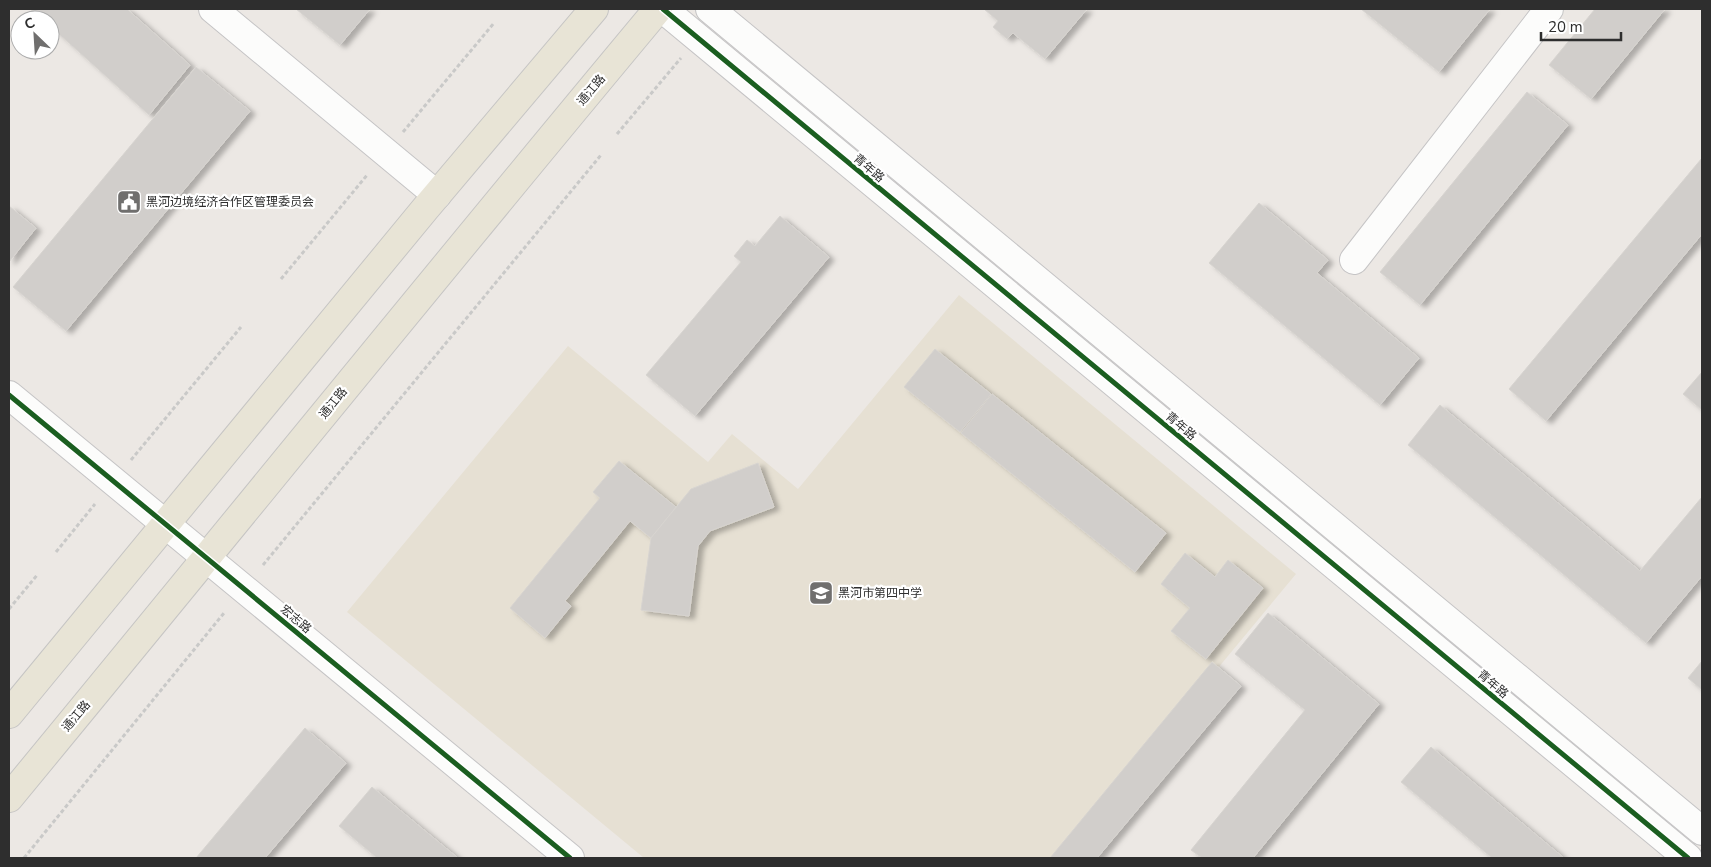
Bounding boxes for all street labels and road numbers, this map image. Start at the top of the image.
street label: 通江路 [573,71,609,109]
street label: 青年路 [850,150,888,186]
street label: 通江路 [315,384,351,422]
street label: 青年路 [1162,408,1200,444]
street label: 宏志路 [277,601,315,637]
street label: 青年路 [1474,666,1512,702]
street label: 通江路 [58,697,94,735]

